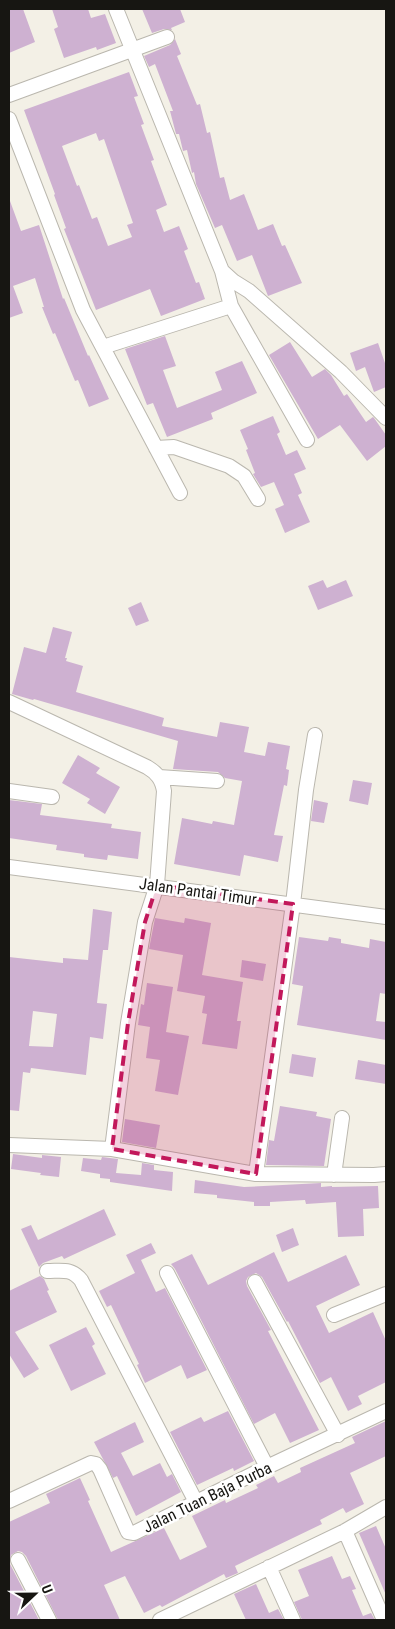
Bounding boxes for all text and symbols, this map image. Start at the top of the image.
street label: Jalan Pantai Timur [138,874,258,909]
street label: Jalan Tuan Baja Purba [140,1458,275,1537]
north arrow [10,1569,60,1619]
text: U [38,1582,56,1596]

